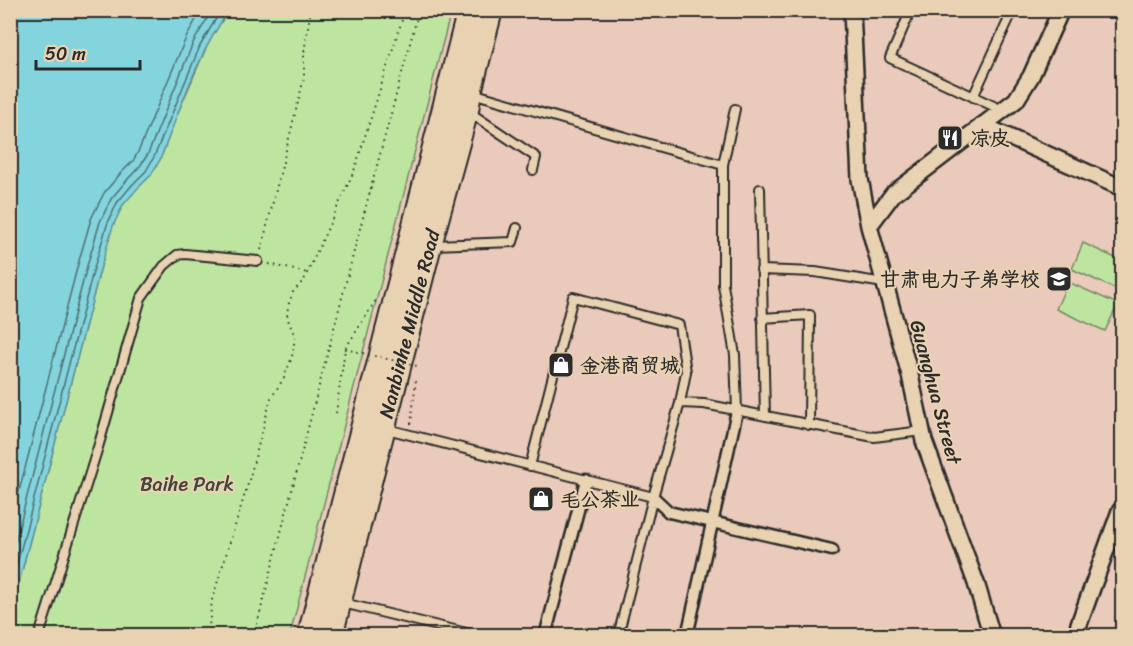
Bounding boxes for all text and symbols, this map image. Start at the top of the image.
scale bar [36,33,140,71]
text: 50 m [45,38,86,70]
place label: 凉皮 [970,121,1010,156]
restaurant icon: 凉皮 [935,123,965,153]
street label: Nanbinhe Middle Road [369,224,451,422]
place label: 甘肃电力子弟学校 [880,262,1040,297]
school or university icon: 甘肃电力子弟学校 [1044,264,1074,294]
street label: Guanghua Street [899,316,972,469]
place label: 金港商贸城 [580,348,680,383]
shop icon: 金港商贸城 [546,350,576,380]
park label: Baihe Park [140,467,234,502]
place label: 毛公茶业 [560,482,640,517]
shop icon: 毛公茶业 [526,484,556,514]

